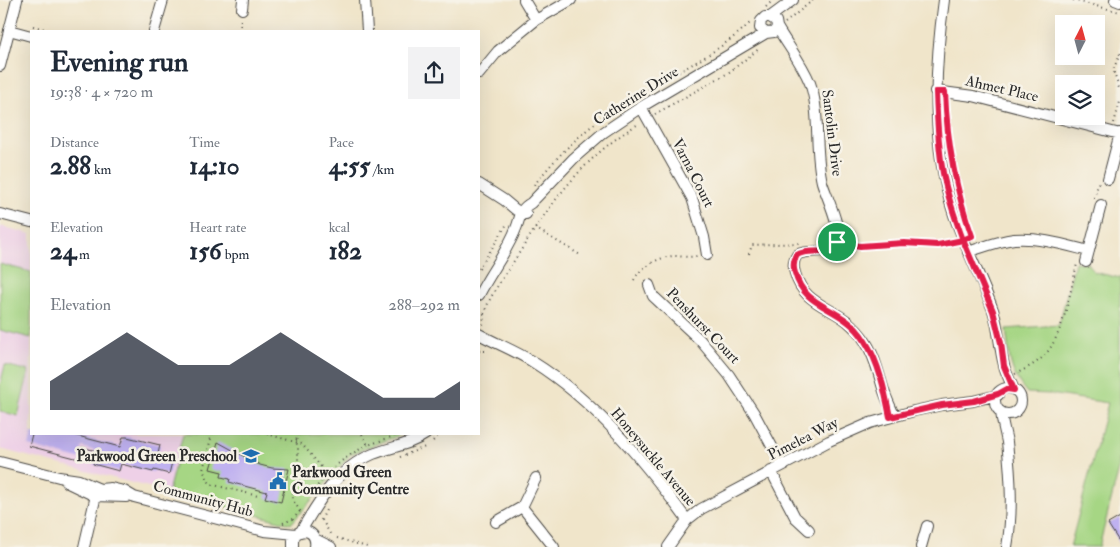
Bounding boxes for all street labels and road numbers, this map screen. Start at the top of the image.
street label: Catherine Drive [590,62,682,130]
street label: Ahmet Place [963,71,1040,107]
street label: Santolin Drive [817,89,847,177]
street label: Varna Court [668,135,718,211]
street label: Penshurst Court [662,284,744,368]
street label: Honeysuckle Avenue [606,404,700,510]
street label: Pimelea Way [765,413,842,465]
street label: Community Hub [151,477,255,521]

